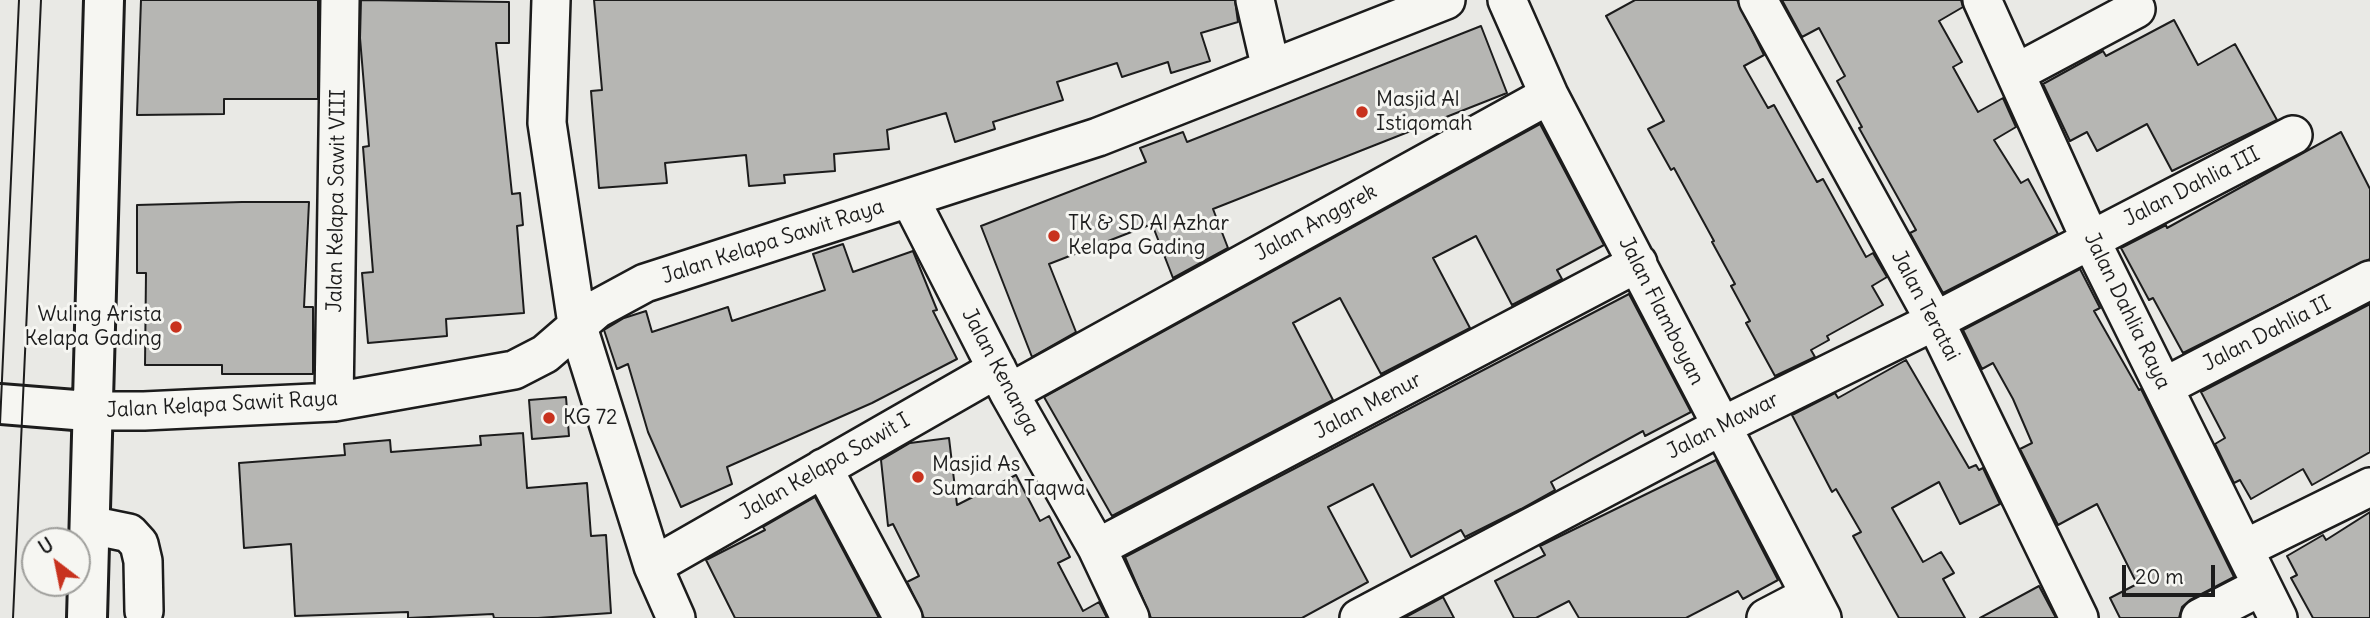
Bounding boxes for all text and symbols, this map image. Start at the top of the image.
place label: Masjid Al Istiqomah [1376,87,1472,137]
street label: Jalan Kelapa Sawit VIII [322,89,352,313]
marker: Masjid Al Istiqomah [1354,104,1370,120]
street label: Jalan Dahlia III [2120,142,2264,232]
street label: Jalan Anggrek [1251,179,1381,267]
street label: Jalan Kelapa Sawit Raya [659,194,887,290]
place label: TK & SD Al Azhar Kelapa Gading [1068,211,1229,261]
marker: TK & SD Al Azhar Kelapa Gading [1046,228,1062,244]
street label: Jalan Dahlia Raya [2078,229,2176,393]
street label: Jalan Flamboyan [1613,233,1709,389]
street label: Jalan Teratai [1885,246,1965,366]
street label: Jalan Dahlia II [2199,291,2335,377]
place label: Wuling Arista Kelapa Gading [25,302,162,352]
street label: Jalan Kenanga [956,304,1044,440]
marker: Wuling Arista Kelapa Gading [168,319,184,335]
street label: Jalan Menur [1310,367,1426,445]
street label: Jalan Kelapa Sawit Raya [106,386,338,424]
street label: Jalan Mawar [1663,387,1783,465]
place label: KG 72 [563,405,617,431]
street label: Jalan Kelapa Sawit I [736,408,914,526]
marker: KG 72 [541,410,557,426]
place label: Masjid As Sumarah Taqwa [932,452,1085,502]
marker: Masjid As Sumarah Taqwa [910,469,926,485]
north arrow [21,527,91,597]
text: U [34,532,58,560]
scale bar [2125,552,2218,596]
text: 20 m [2135,563,2184,590]

